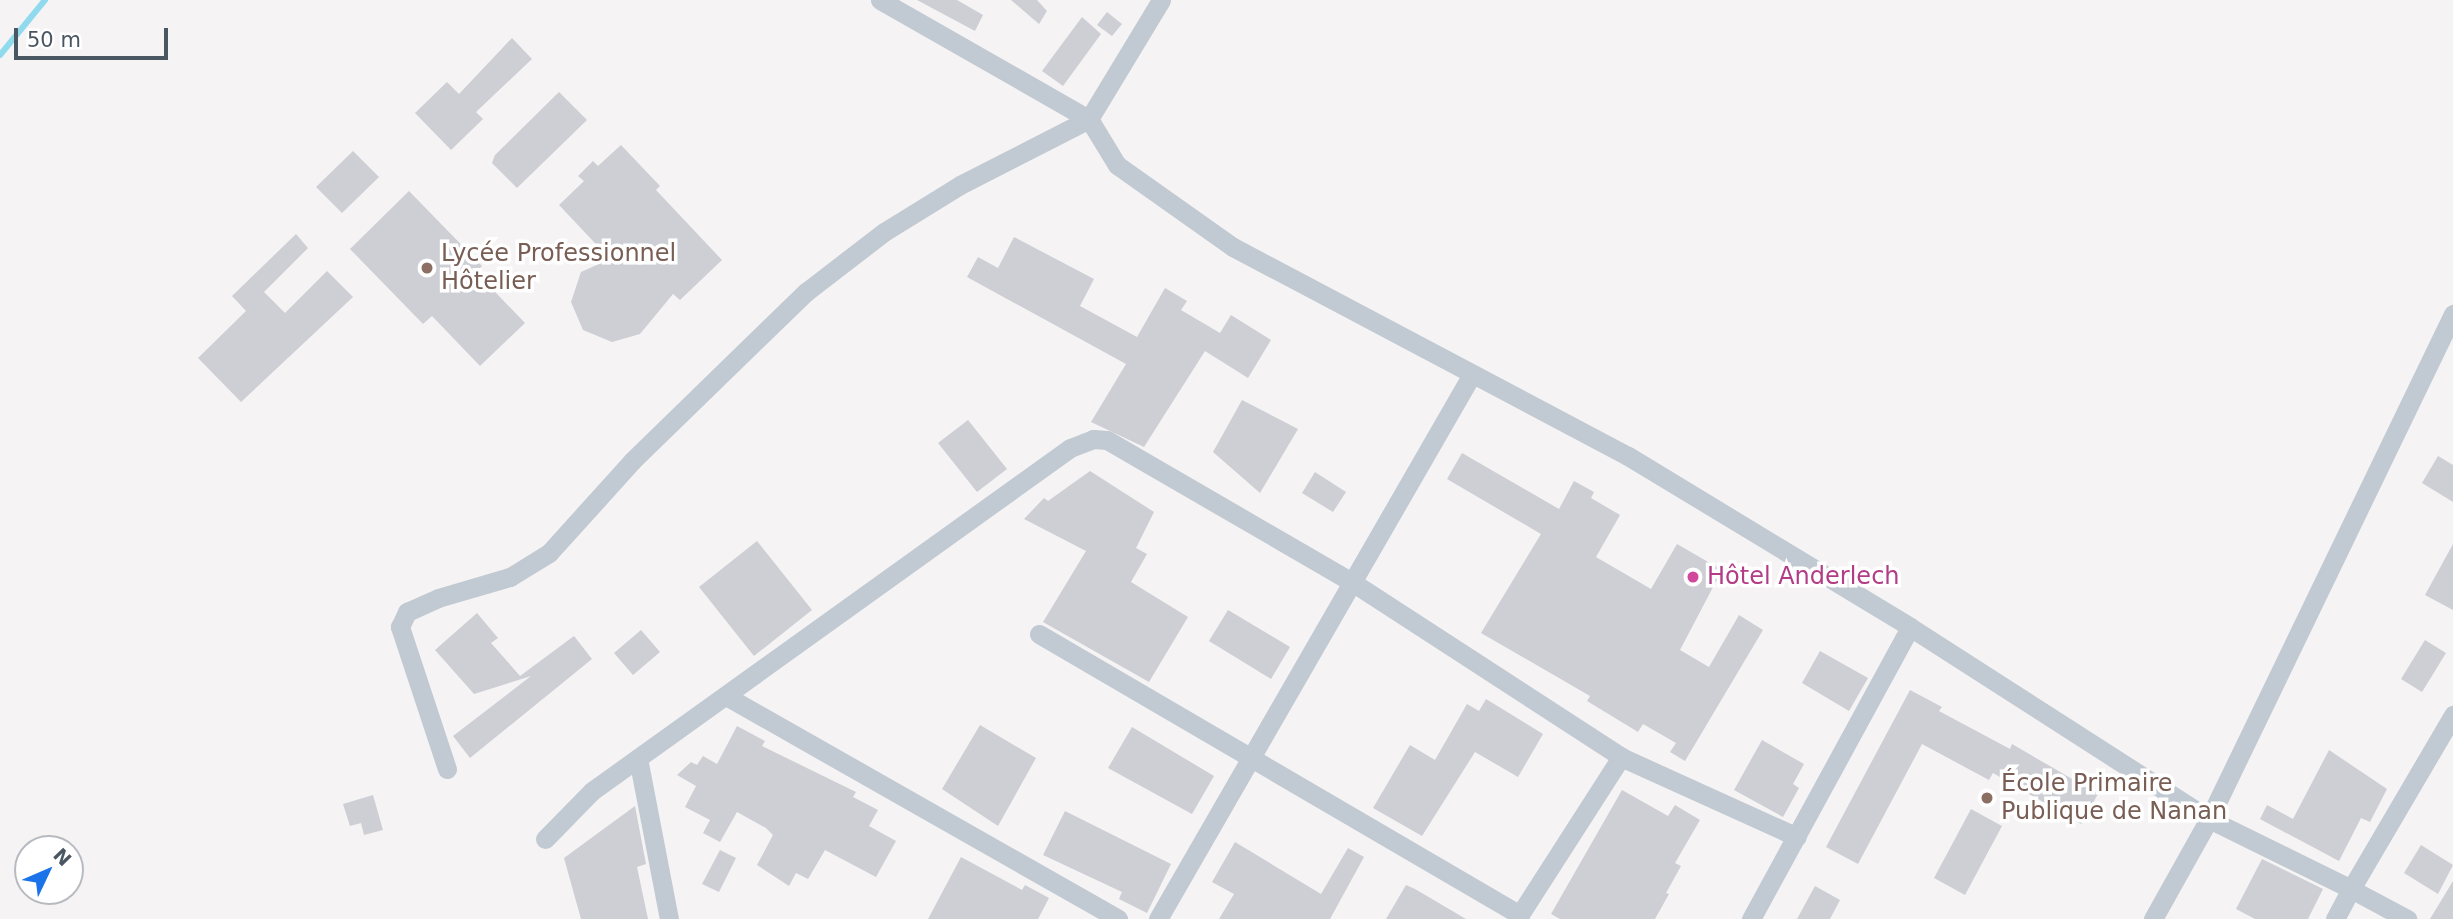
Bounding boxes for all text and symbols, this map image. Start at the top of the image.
scale bar [18,14,172,58]
text: 50 m [27,28,81,52]
place label: Lycée Professionnel Hôtelier [441,240,676,296]
marker: Lycée Professionnel Hôtelier [419,260,435,276]
place label: Hôtel Anderlech [1707,563,1900,591]
marker: Hôtel Anderlech [1685,569,1701,585]
place label: École Primaire Publique de Nanan [2001,770,2227,826]
marker: École Primaire Publique de Nanan [1979,790,1995,806]
north arrow [14,835,84,905]
text: N [49,843,76,870]

